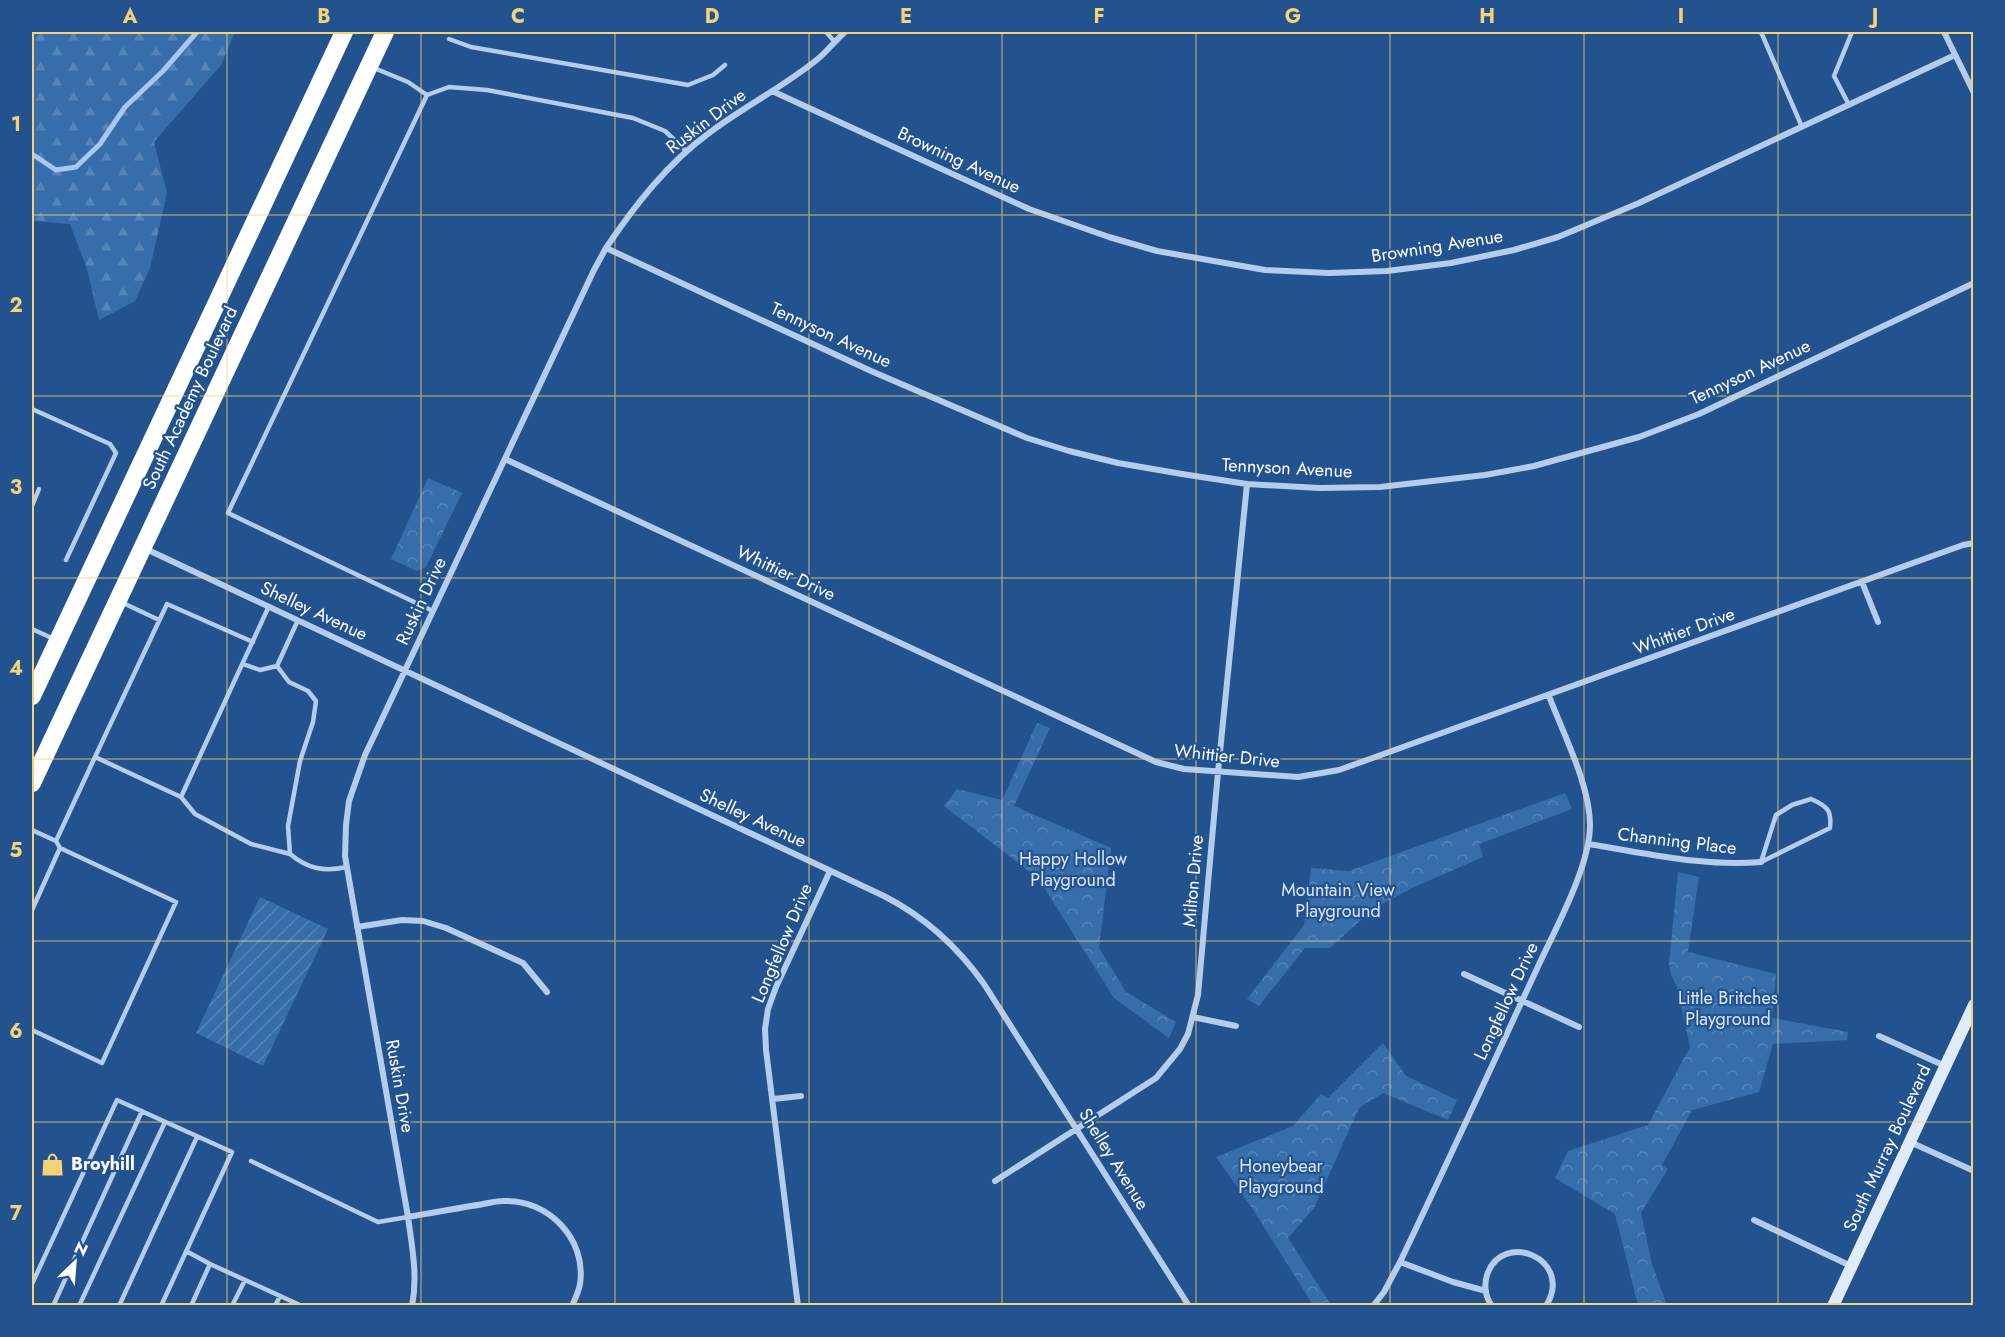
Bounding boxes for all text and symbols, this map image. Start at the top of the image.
text: A [122,2,138,31]
text: B [317,2,331,31]
text: C [511,2,525,31]
text: D [705,2,719,31]
text: E [900,2,912,31]
text: F [1093,2,1105,31]
text: G [1285,2,1301,31]
text: H [1479,2,1495,31]
text: I [1678,2,1684,31]
text: J [1868,2,1878,31]
street label: Ruskin Drive [661,82,751,160]
text: 1 [11,110,21,139]
street label: Browning Avenue [893,120,1025,200]
street label: Browning Avenue [1369,223,1505,269]
text: 2 [9,291,23,320]
street label: Tennyson Avenue [766,296,896,374]
street label: South Academy Boulevard [136,302,244,494]
street label: Tennyson Avenue [1685,333,1815,411]
street label: Tennyson Avenue [1221,452,1353,484]
text: 3 [10,473,22,502]
street label: Whittier Drive [732,539,840,607]
street label: Ruskin Drive [389,553,453,649]
street label: Shelley Avenue [256,575,372,647]
street label: Whittier Drive [1630,601,1738,661]
text: 4 [9,654,23,683]
street label: Whittier Drive [1173,738,1281,774]
street label: Shelley Avenue [695,782,811,854]
street label: Channing Place [1616,821,1738,861]
street label: Milton Drive [1176,834,1210,928]
text: 5 [10,836,23,865]
park label: Happy Hollow Playground [1019,846,1128,893]
park label: Mountain View Playground [1281,877,1396,924]
street label: Longfellow Drive [745,879,819,1007]
street label: Longfellow Drive [1467,938,1545,1064]
park label: Little Britches Playground [1678,985,1778,1032]
text: 6 [9,1017,23,1046]
street label: Ruskin Drive [379,1037,421,1135]
street label: South Murray Boulevard [1837,1060,1937,1236]
street label: Shelley Avenue [1072,1103,1156,1215]
shop icon: Broyhill [40,1151,66,1177]
place label: Broyhill [71,1151,135,1177]
park label: Honeybear Playground [1238,1153,1324,1200]
text: 7 [10,1199,23,1228]
north arrow [45,1232,105,1292]
text: N [71,1236,92,1262]

